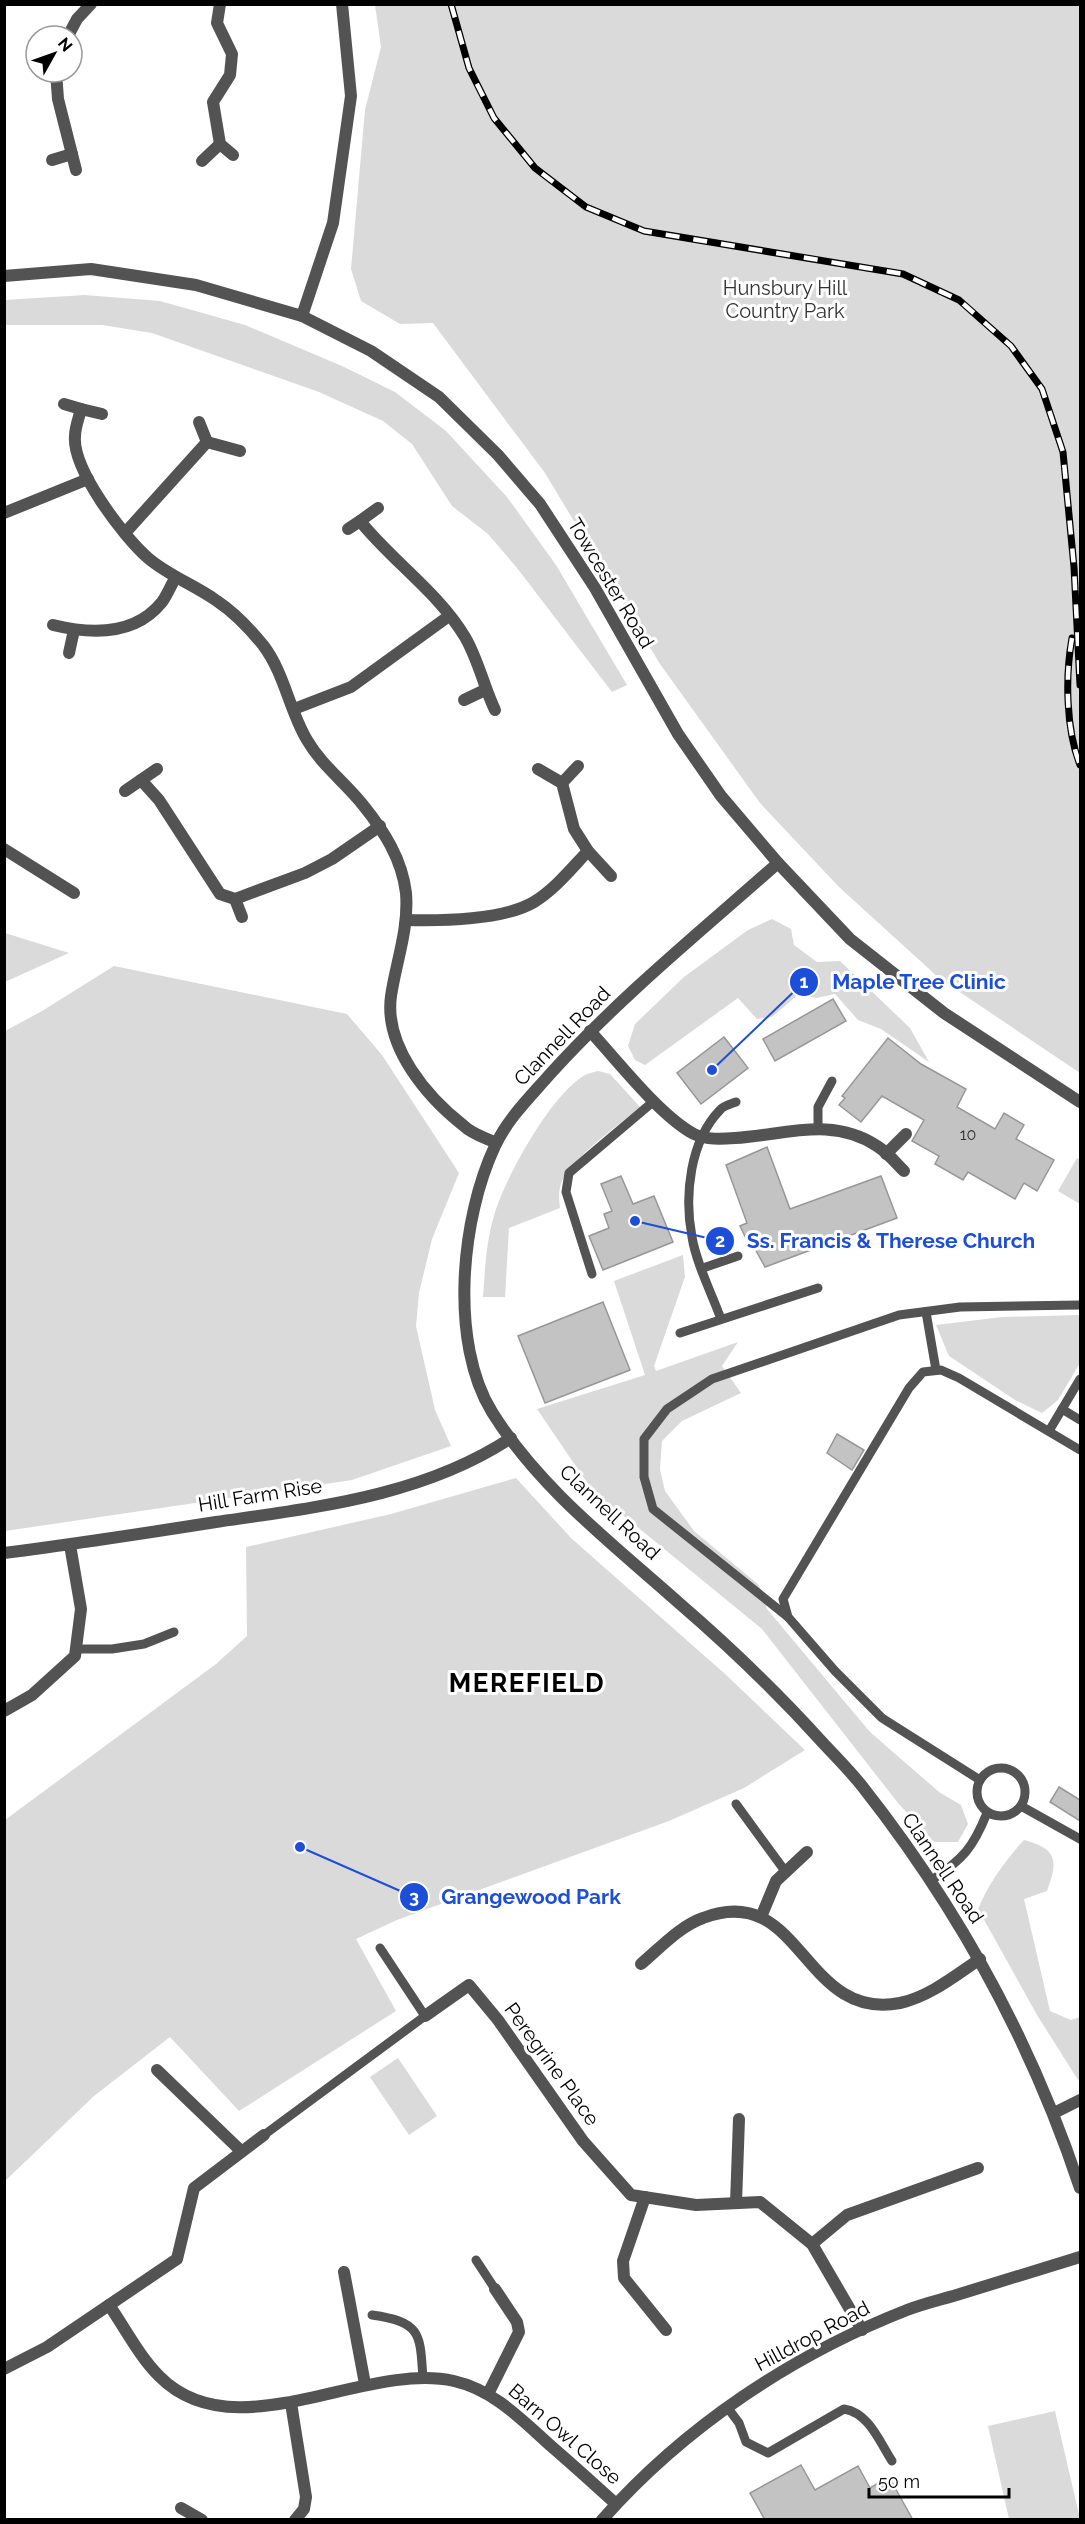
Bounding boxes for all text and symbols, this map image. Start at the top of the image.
north arrow [24,24,84,84]
text: N [54,34,76,55]
park label: Hunsbury Hill Country Park [723,276,848,323]
street label: Towcester Road [563,514,659,652]
callout: Maple Tree Clinic [789,962,1018,1001]
text: Maple Tree Clinic [832,969,1006,994]
text: 1 [800,971,809,992]
street label: Clannell Road [509,981,615,1091]
house number: 10 [960,1125,976,1144]
callout: Ss. Francis & Therese Church [705,1221,1048,1260]
text: Ss. Francis & Therese Church [747,1228,1035,1253]
text: 2 [715,1230,725,1251]
street label: Clannell Road [555,1459,665,1565]
street label: Hill Farm Rise [196,1473,324,1517]
district label: MEREFIELD [449,1668,605,1698]
street label: Clannell Road [897,1808,989,1928]
callout: Grangewood Park [399,1877,633,1916]
text: Grangewood Park [441,1884,621,1909]
text: 3 [409,1886,419,1907]
street label: Peregrine Place [499,1998,605,2130]
street label: Hilldrop Road [751,2296,873,2376]
street label: Barn Owl Close [504,2378,627,2490]
scale bar [869,2461,1008,2499]
text: 50 m [878,2471,920,2492]

